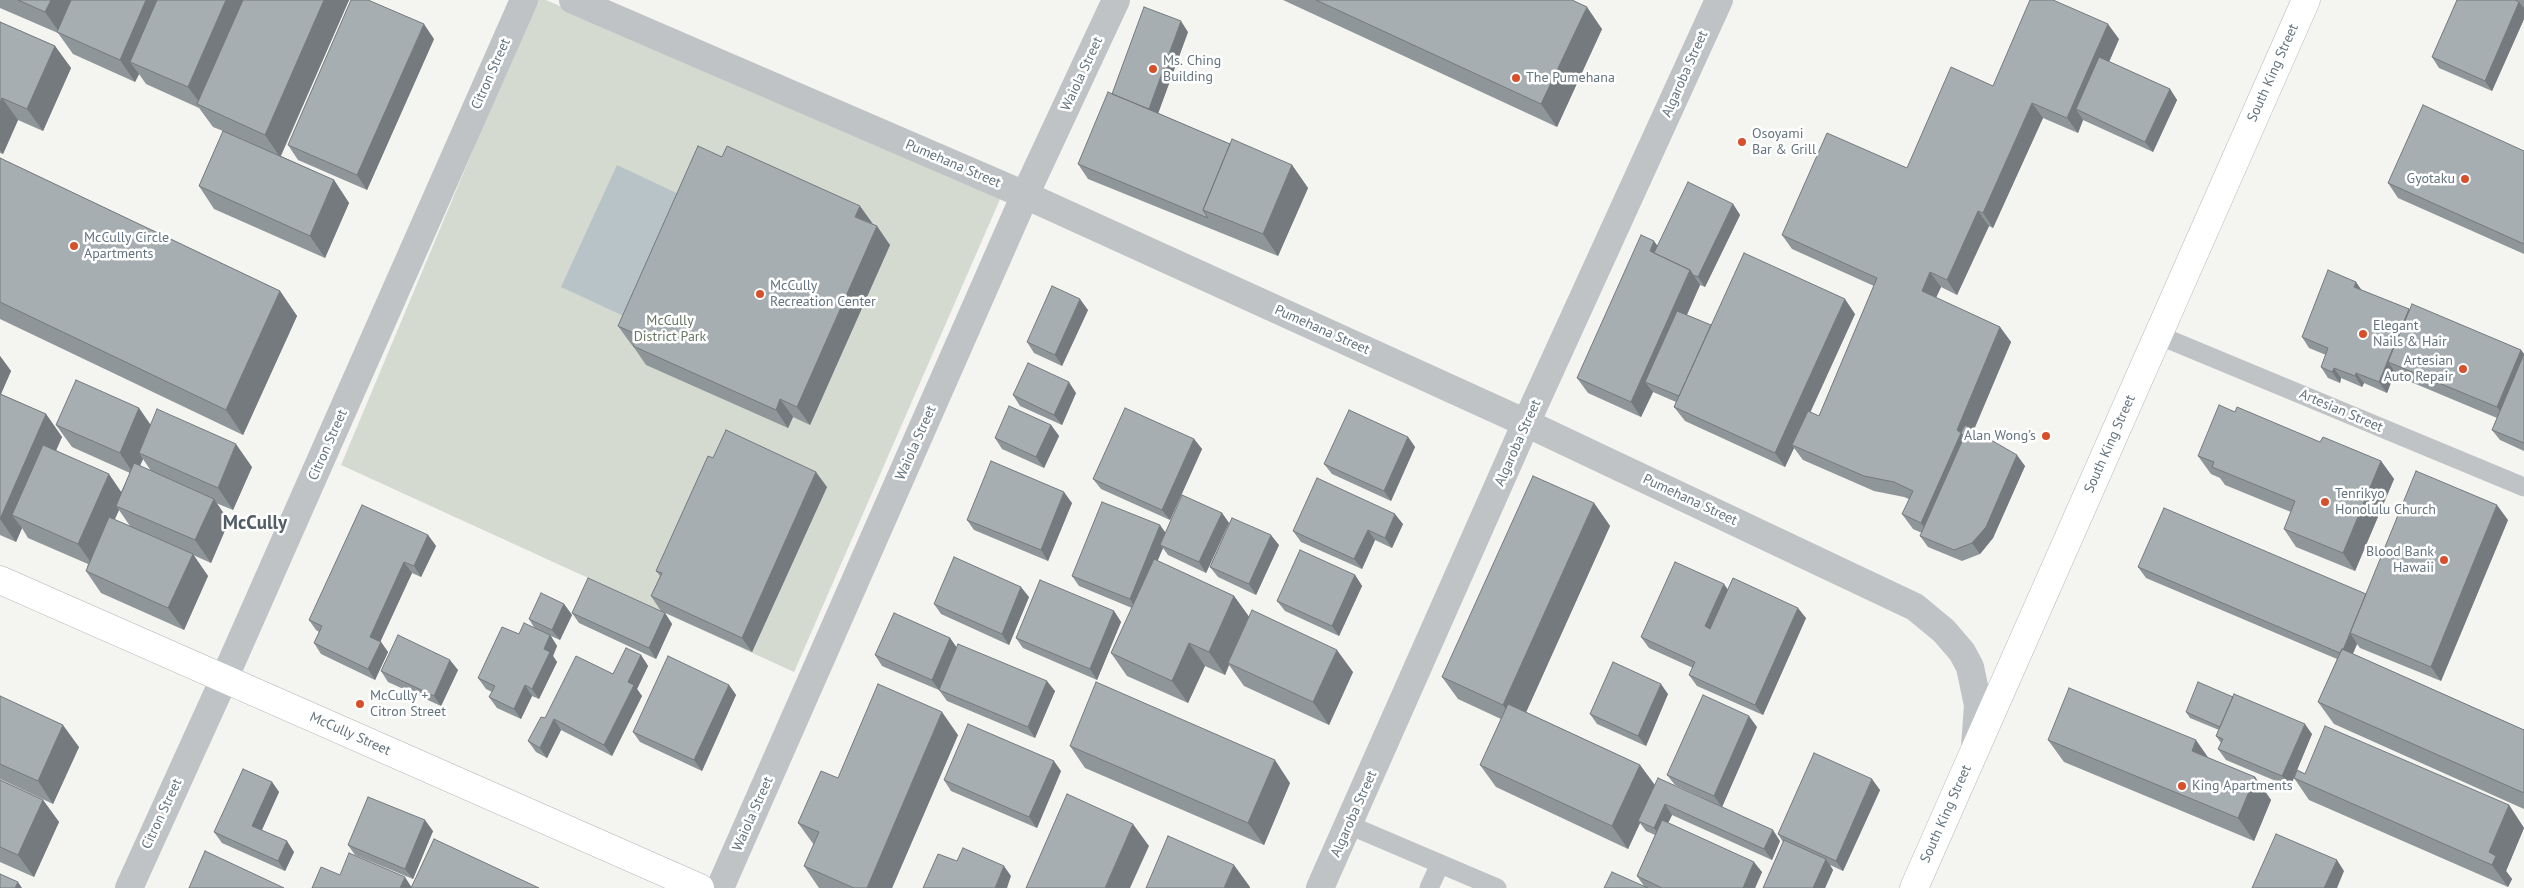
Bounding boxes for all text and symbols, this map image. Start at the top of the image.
street label: South King Street [2244,21,2302,125]
street label: Algaroba Street [1658,28,1712,120]
street label: Waiola Street [1058,34,1106,114]
street label: Citron Street [468,36,514,112]
place label: Ms. Ching Building [1163,53,1221,85]
marker: Ms. Ching Building [1147,63,1159,75]
place label: The Pumehana [1526,70,1615,86]
marker: The Pumehana [1510,72,1522,84]
place label: Osoyami Bar & Grill [1752,126,1816,158]
street label: Pumehana Street [903,136,1003,192]
marker: Osoyami Bar & Grill [1736,136,1748,148]
place label: Gyotaku [2407,171,2455,187]
marker: Gyotaku [2459,173,2471,185]
place label: McCully Circle Apartments [84,230,169,262]
marker: McCully Circle Apartments [68,240,80,252]
place label: McCully Recreation Center [770,278,876,310]
marker: McCully Recreation Center [754,288,766,300]
street label: Pumehana Street [1272,302,1372,358]
park label: McCully District Park [634,313,706,346]
place label: Elegant Nails & Hair [2373,318,2447,351]
marker: Elegant Nails & Hair [2357,328,2369,340]
place label: Artesian Auto Repair [2384,353,2453,386]
marker: Artesian Auto Repair [2457,363,2469,375]
street label: Artesian Street [2297,386,2385,436]
street label: South King Street [2081,392,2139,496]
street label: Algaroba Street [1491,397,1545,489]
street label: Waiola Street [892,403,940,483]
street label: Citron Street [305,407,351,483]
place label: Alan Wong’s [1964,428,2036,444]
marker: Alan Wong’s [2040,430,2052,442]
street label: Pumehana Street [1640,471,1740,529]
place label: Tenrikyo Honolulu Church [2335,486,2436,518]
marker: Tenrikyo Honolulu Church [2319,496,2331,508]
district label: McCully [223,513,287,535]
place label: Blood Bank Hawaii [2366,544,2434,576]
marker: Blood Bank Hawaii [2438,554,2450,566]
place label: McCully + Citron Street [370,688,446,720]
marker: McCully + Citron Street [354,698,366,710]
street label: McCully Street [307,709,393,759]
street label: South King Street [1917,762,1975,866]
street label: Algaroba Street [1327,768,1381,860]
street label: Waiola Street [729,774,777,854]
street label: Citron Street [138,776,186,852]
place label: King Apartments [2192,778,2293,794]
marker: King Apartments [2176,780,2188,792]

